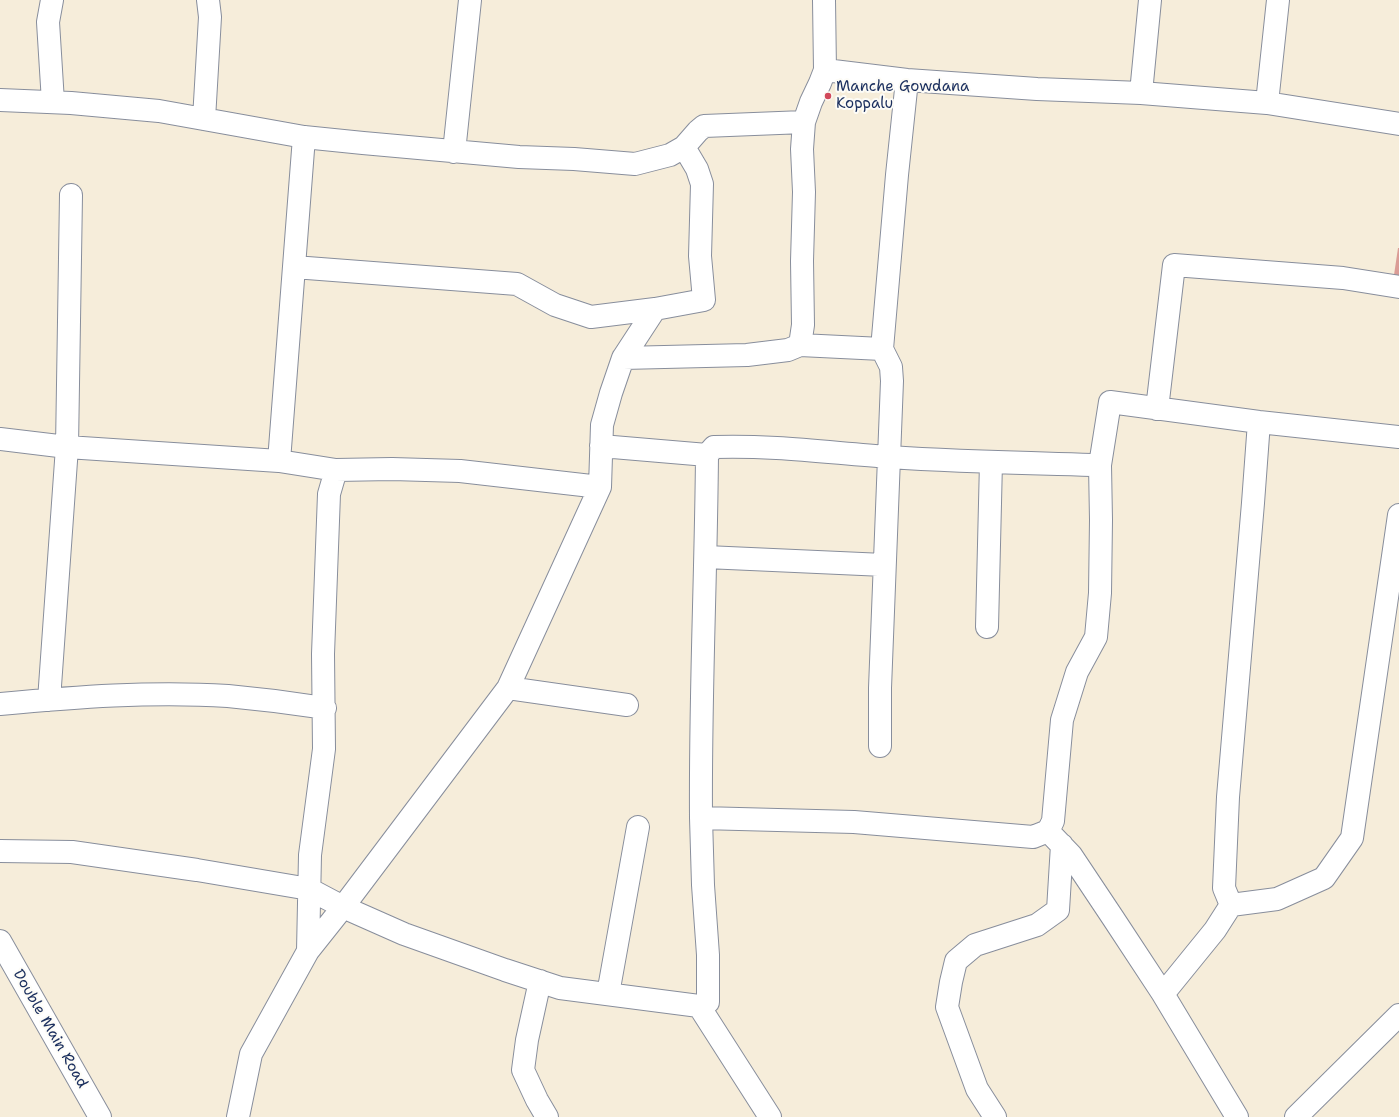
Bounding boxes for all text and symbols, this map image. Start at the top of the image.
place label: Manche Gowdana Koppalu [836,78,969,113]
marker: Manche Gowdana Koppalu [823,91,833,101]
street label: Double Main Road [9,967,91,1091]

